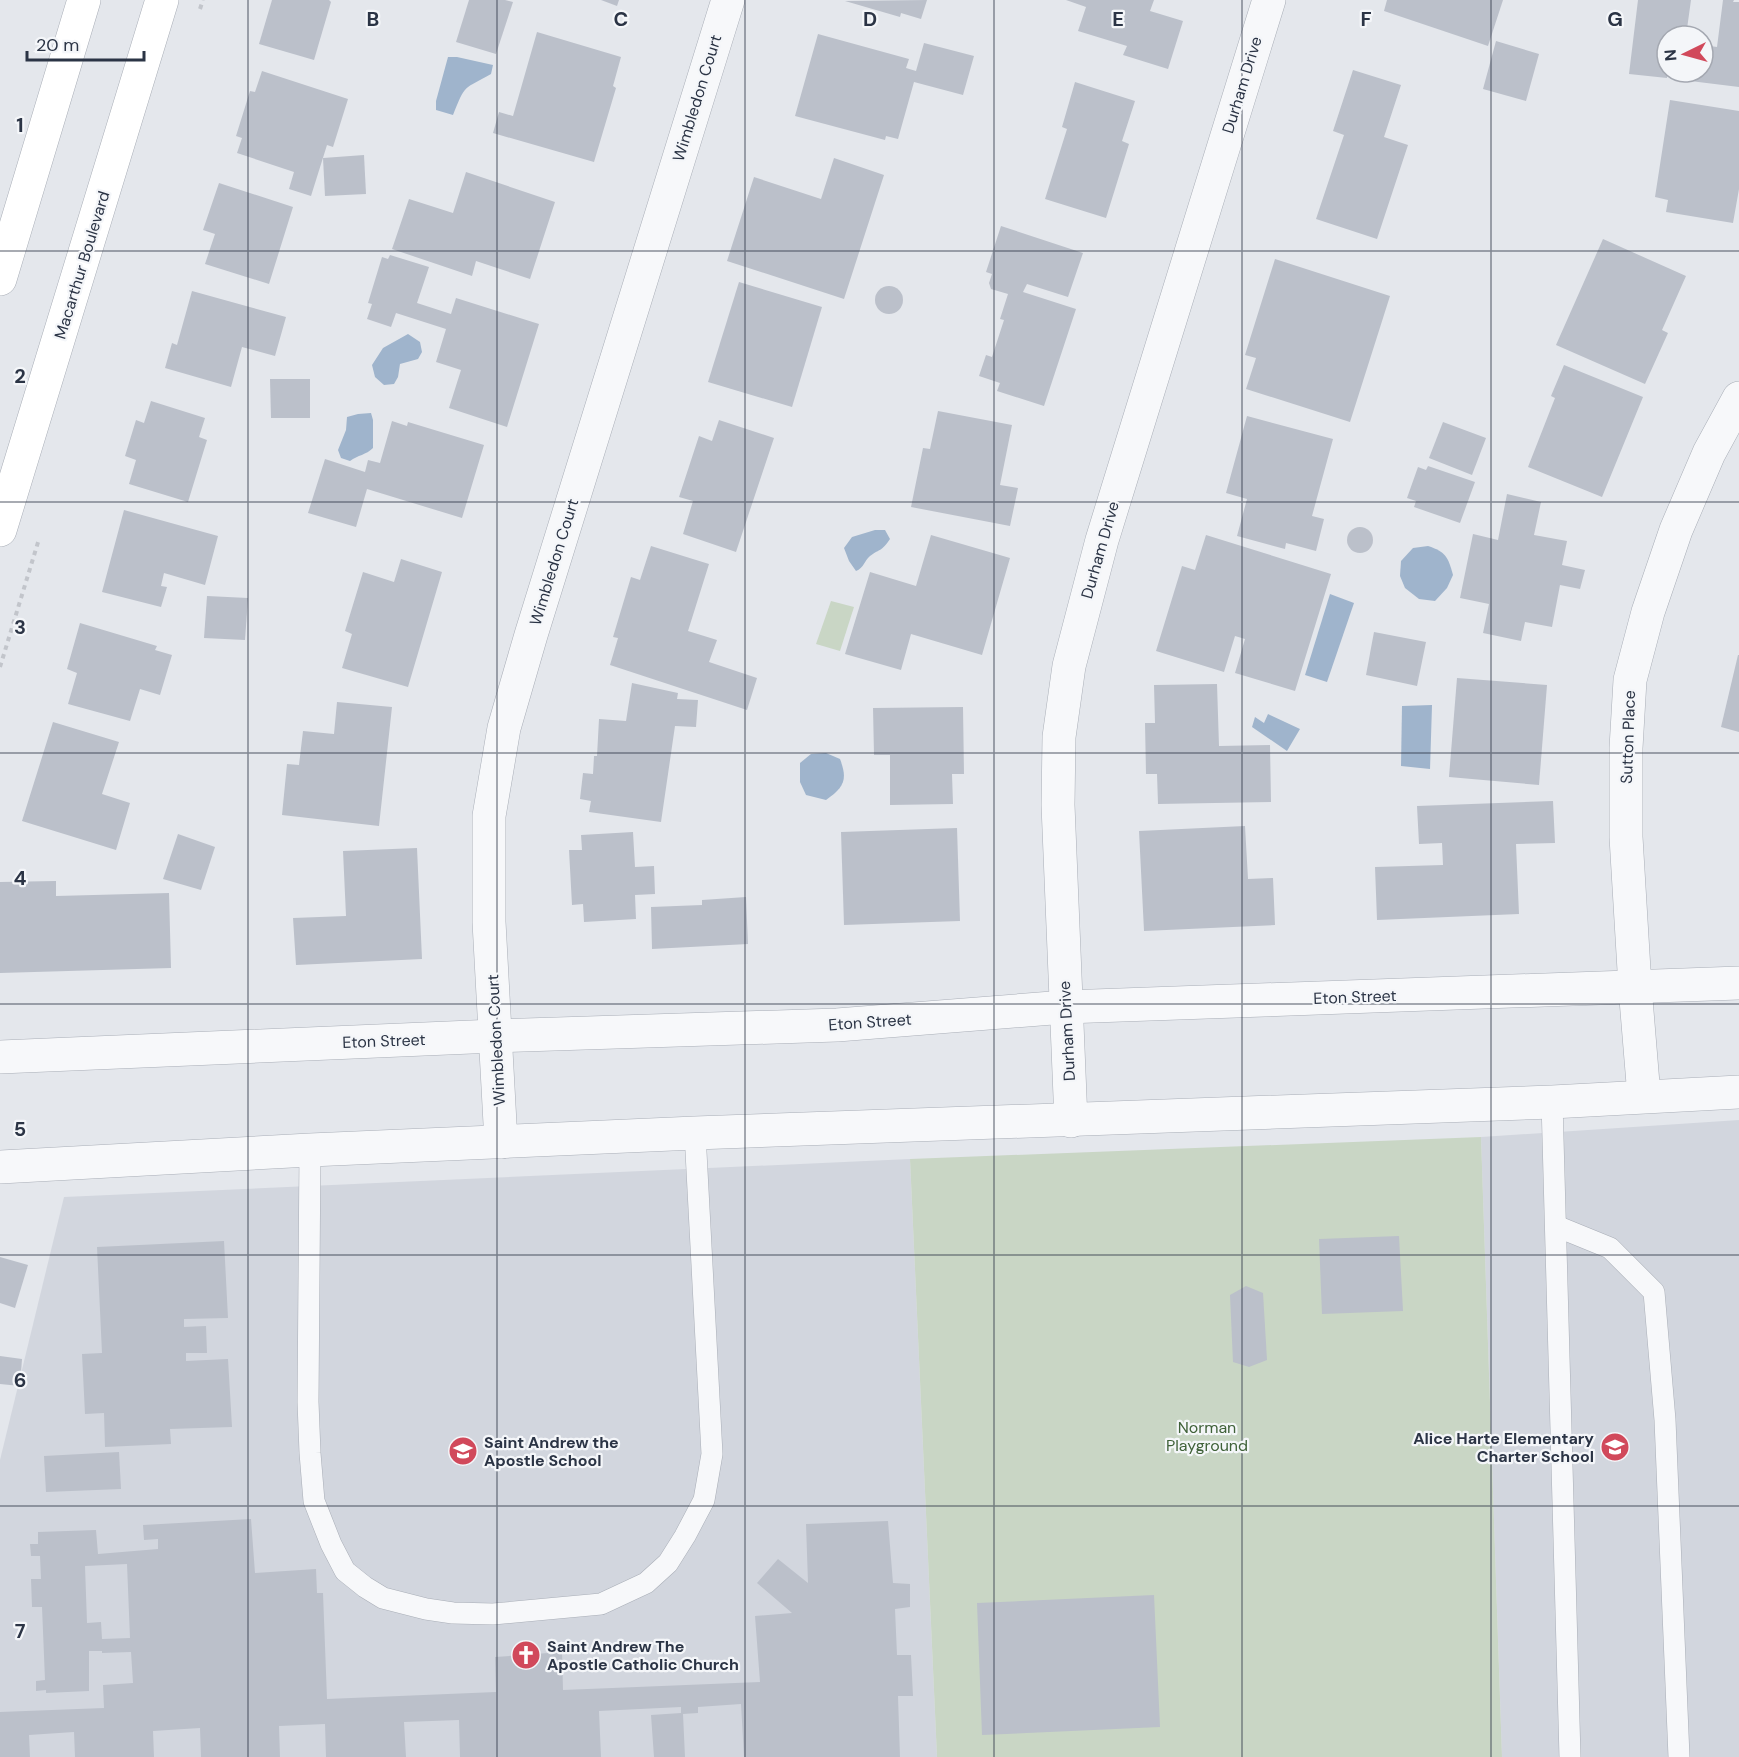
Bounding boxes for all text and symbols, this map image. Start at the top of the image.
text: B [367,6,379,32]
text: C [614,6,628,32]
text: D [863,6,877,32]
text: E [1112,6,1124,32]
text: F [1360,6,1372,32]
text: G [1607,6,1623,32]
scale bar [27,24,144,62]
north arrow [1655,24,1715,84]
street label: Wimbledon Court [668,32,726,164]
text: 20 m [36,33,79,57]
street label: Durham Drive [1217,34,1267,136]
text: N [1660,49,1682,62]
text: 1 [16,112,24,138]
street label: Macarthur Boulevard [49,188,115,342]
text: 2 [14,363,26,389]
street label: Wimbledon Court [525,496,583,628]
street label: Durham Drive [1076,499,1124,601]
text: 3 [14,614,26,640]
street label: Sutton Place [1616,690,1640,784]
text: 4 [14,865,27,891]
street label: Wimbledon Court [482,974,510,1106]
street label: Durham Drive [1054,980,1080,1082]
street label: Eton Street [1313,985,1397,1009]
street label: Eton Street [828,1009,912,1035]
street label: Eton Street [342,1029,426,1053]
text: 5 [14,1116,26,1142]
text: 6 [14,1367,26,1393]
park label: Norman Playground [1166,1417,1248,1456]
place label: Alice Harte Elementary Charter School [1413,1428,1594,1467]
school or university icon: Alice Harte Elementary Charter School [1599,1431,1631,1463]
place label: Saint Andrew the Apostle School [484,1432,619,1471]
school or university icon: Saint Andrew the Apostle School [447,1435,479,1467]
text: 7 [15,1618,26,1644]
place label: Saint Andrew The Apostle Catholic Church [547,1636,739,1675]
church icon: Saint Andrew The Apostle Catholic Church [510,1639,542,1671]

